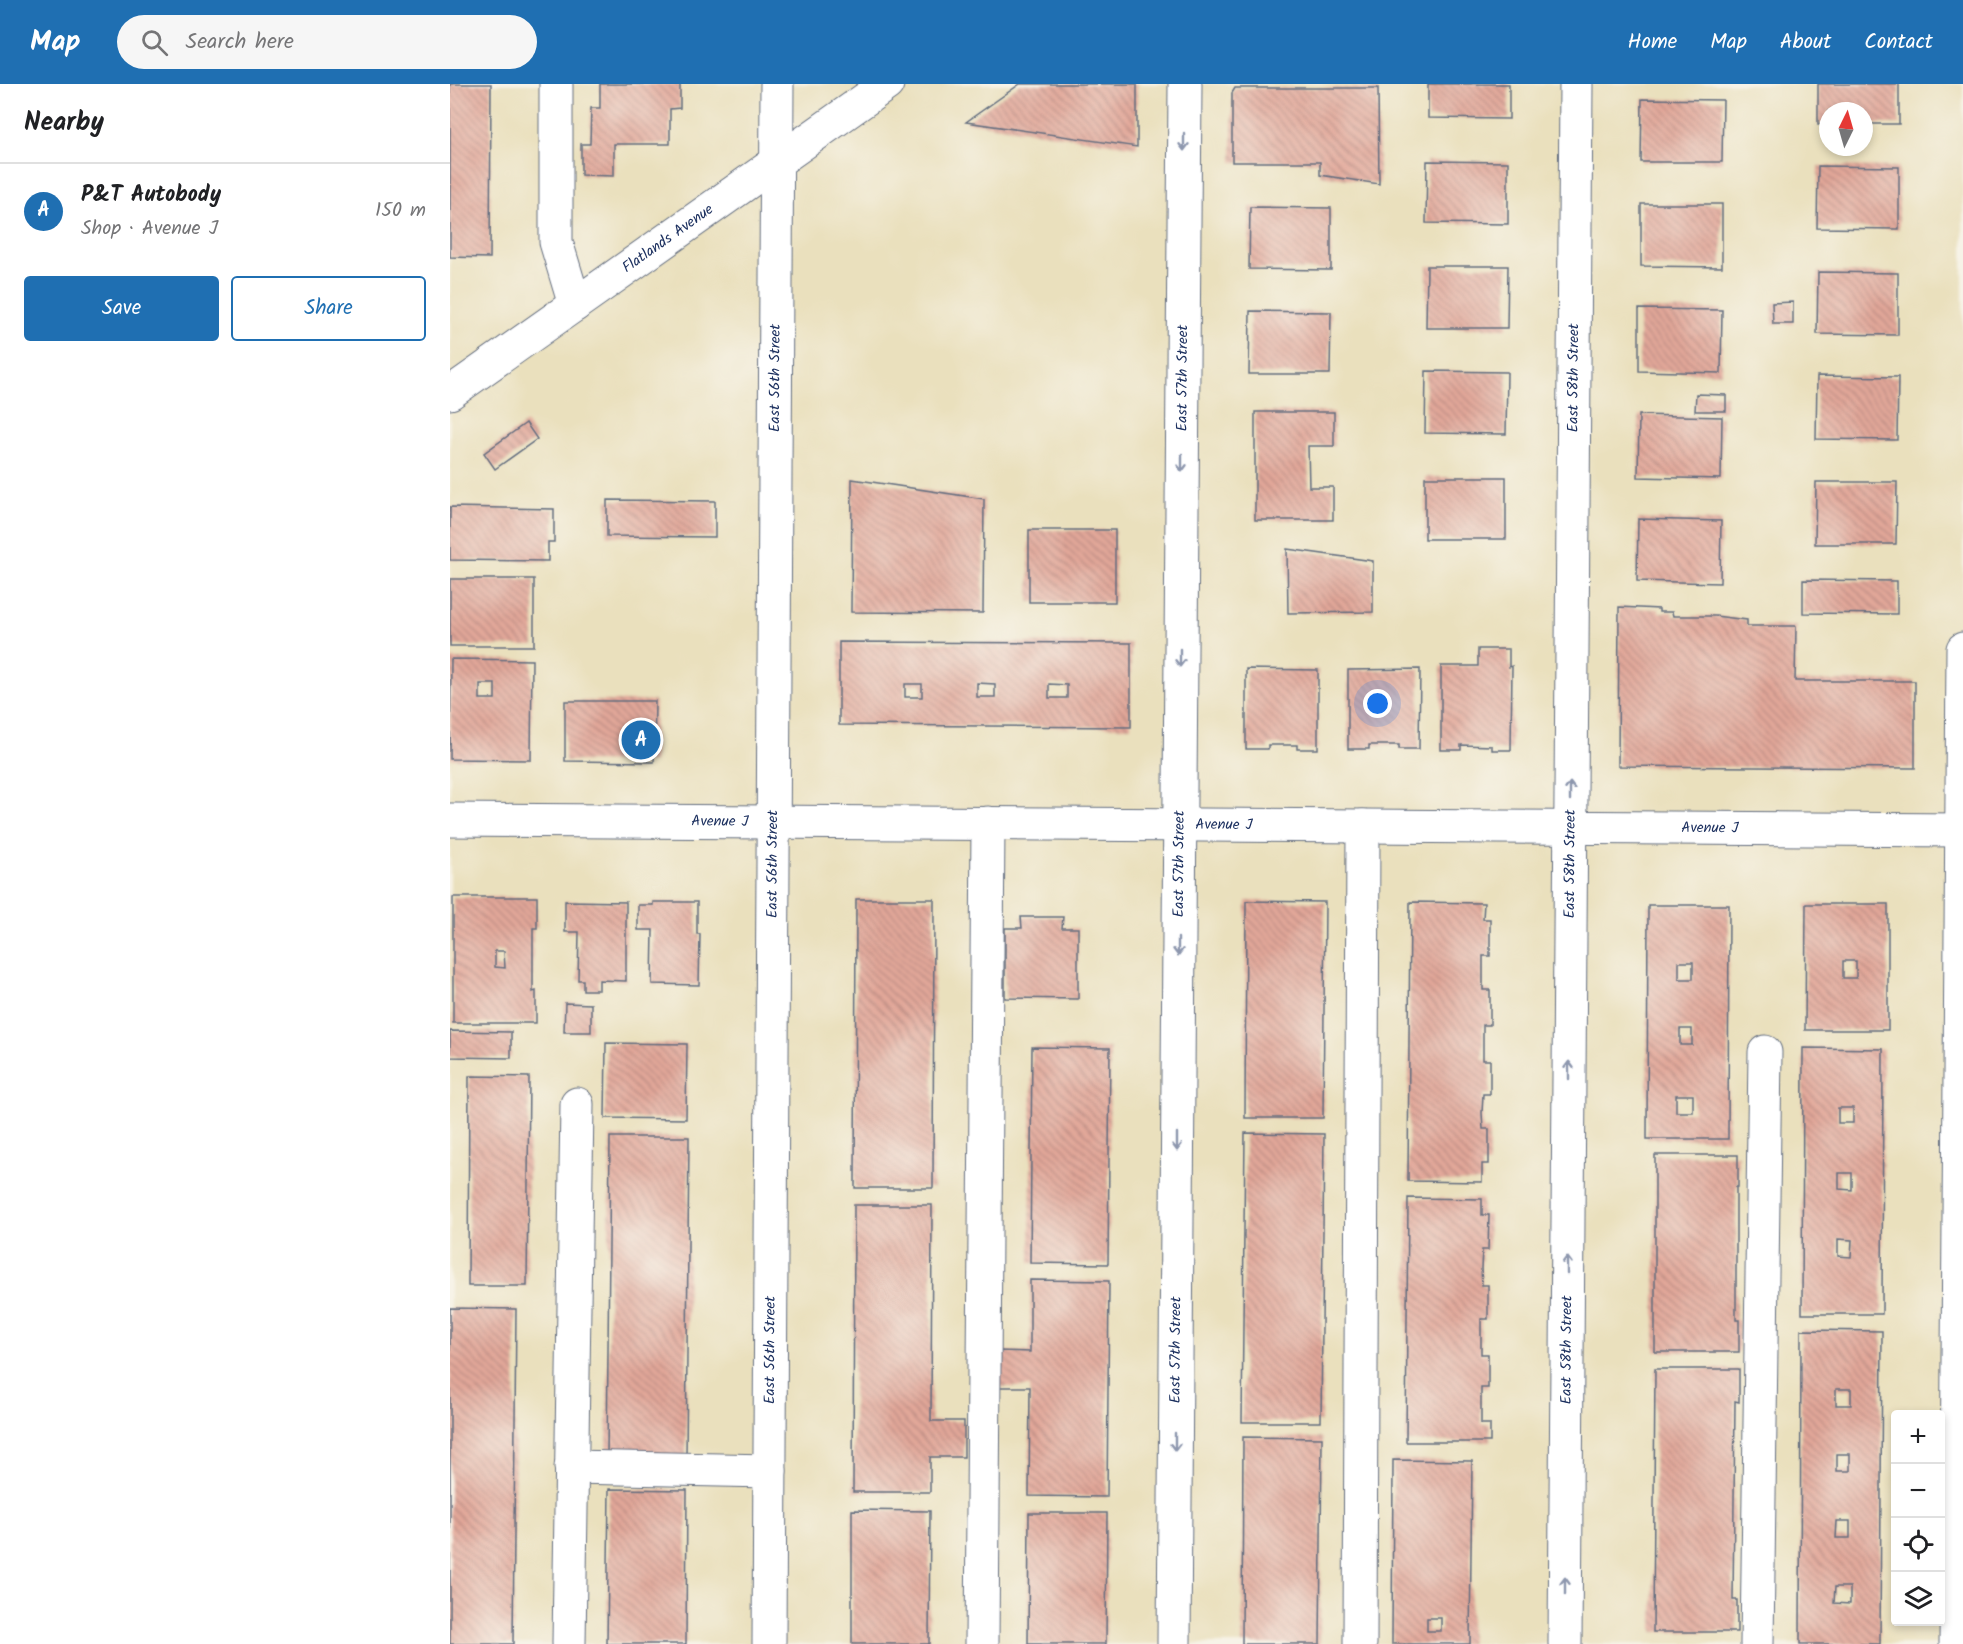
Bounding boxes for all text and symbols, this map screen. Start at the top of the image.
search box [117,15,537,69]
text: Map [30,20,81,65]
text: Search here [186,25,294,60]
icon: search [138,26,171,59]
text: Home [1628,26,1677,59]
text: Map [1710,26,1747,59]
text: About [1780,26,1831,59]
text: Contact [1864,26,1933,59]
text: Nearby [24,102,104,144]
north arrow [1819,102,1873,156]
one-way arrow [1178,132,1190,152]
text: P&T Autobody [81,178,221,213]
text: A [37,195,50,227]
text: 150 m [375,195,426,227]
street label: Flatlands Avenue [617,198,719,280]
text: Shop · Avenue J [81,213,218,245]
button: Save [24,276,219,341]
button: Share [231,276,426,341]
street label: East 58th Street [1562,323,1586,433]
street label: East 56th Street [763,324,788,432]
street label: East 57th Street [1171,324,1195,432]
one-way arrow [1176,453,1188,473]
one-way arrow [1174,648,1186,668]
your location [1363,689,1392,718]
pin: A [622,718,660,762]
one-way arrow [1565,781,1576,801]
street label: East 58th Street [1558,809,1583,919]
street label: Avenue J [691,810,750,834]
street label: East 56th Street [761,810,785,918]
street label: East 57th Street [1167,810,1192,918]
street label: Avenue J [1195,813,1254,837]
street label: Avenue J [1681,816,1740,841]
one-way arrow [1172,936,1184,956]
one-way arrow [1563,1060,1575,1080]
one-way arrow [1171,1131,1183,1151]
one-way arrow [1561,1255,1573,1275]
street label: East 58th Street [1555,1295,1579,1405]
street label: East 56th Street [758,1296,783,1404]
street label: East 57th Street [1164,1296,1188,1404]
map controls [1891,1410,1945,1626]
button: + [1891,1410,1945,1464]
one-way arrow [1169,1431,1181,1451]
button: − [1891,1464,1945,1518]
button: locate [1891,1518,1945,1572]
button: layers [1891,1572,1945,1626]
one-way arrow [1559,1576,1571,1596]

